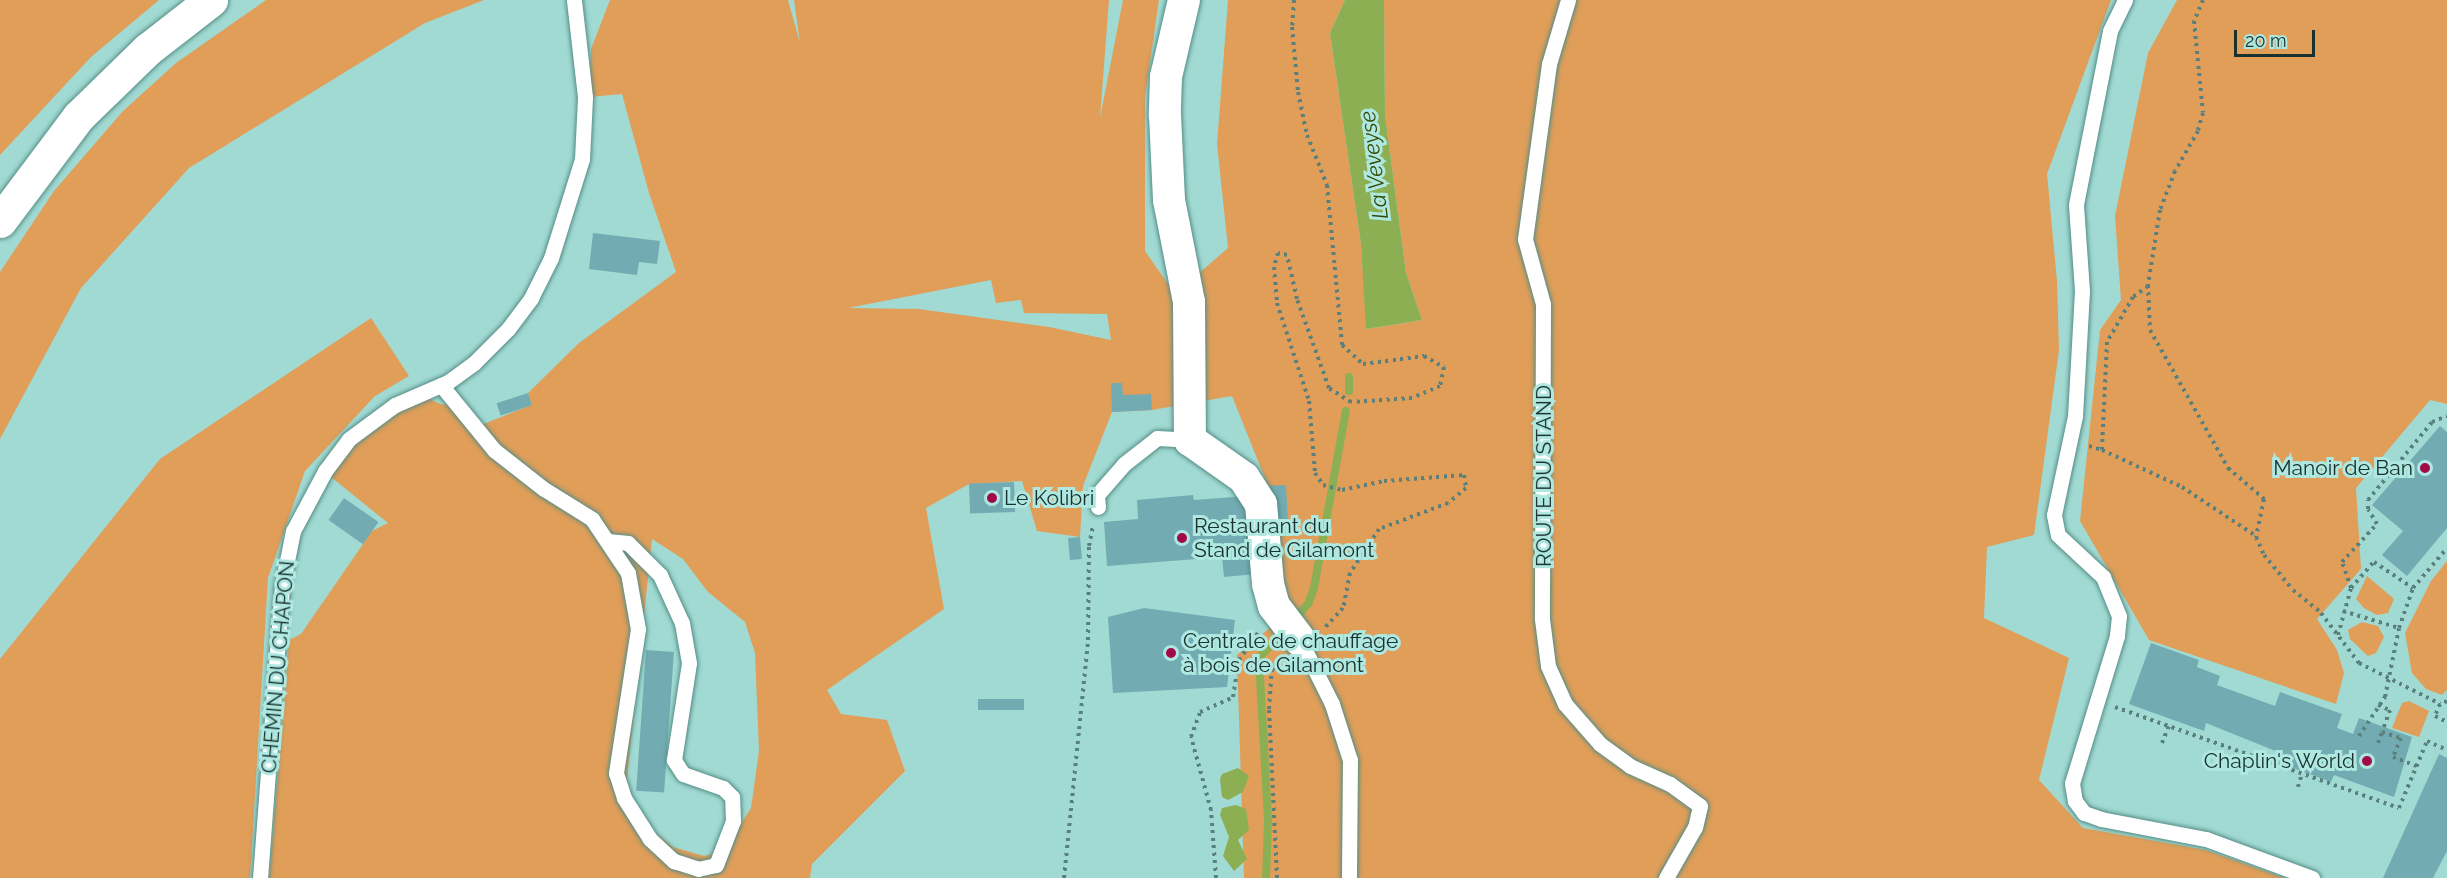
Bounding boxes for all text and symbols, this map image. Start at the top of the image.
scale bar [2237,18,2318,56]
text: 20 m [2245,30,2287,51]
water label: La Veveyse [1354,109,1394,221]
street label: ROUTE DU STAND [1531,385,1557,567]
place label: Manoir de Ban [2273,455,2413,481]
marker: Manoir de Ban [2418,461,2432,475]
place label: Le Kolibri [1004,485,1094,511]
marker: Le Kolibri [985,491,999,505]
place label: Restaurant du Stand de Gilamont [1194,513,1374,563]
marker: Restaurant du Stand de Gilamont [1175,531,1189,545]
street label: CHEMIN DU CHAPON [256,560,300,774]
place label: Centrale de chauffage à bois de Gilamont [1183,628,1398,678]
marker: Centrale de chauffage à bois de Gilamont [1164,646,1178,660]
place label: Chaplin's World [2203,748,2355,774]
marker: Chaplin's World [2360,754,2374,768]

